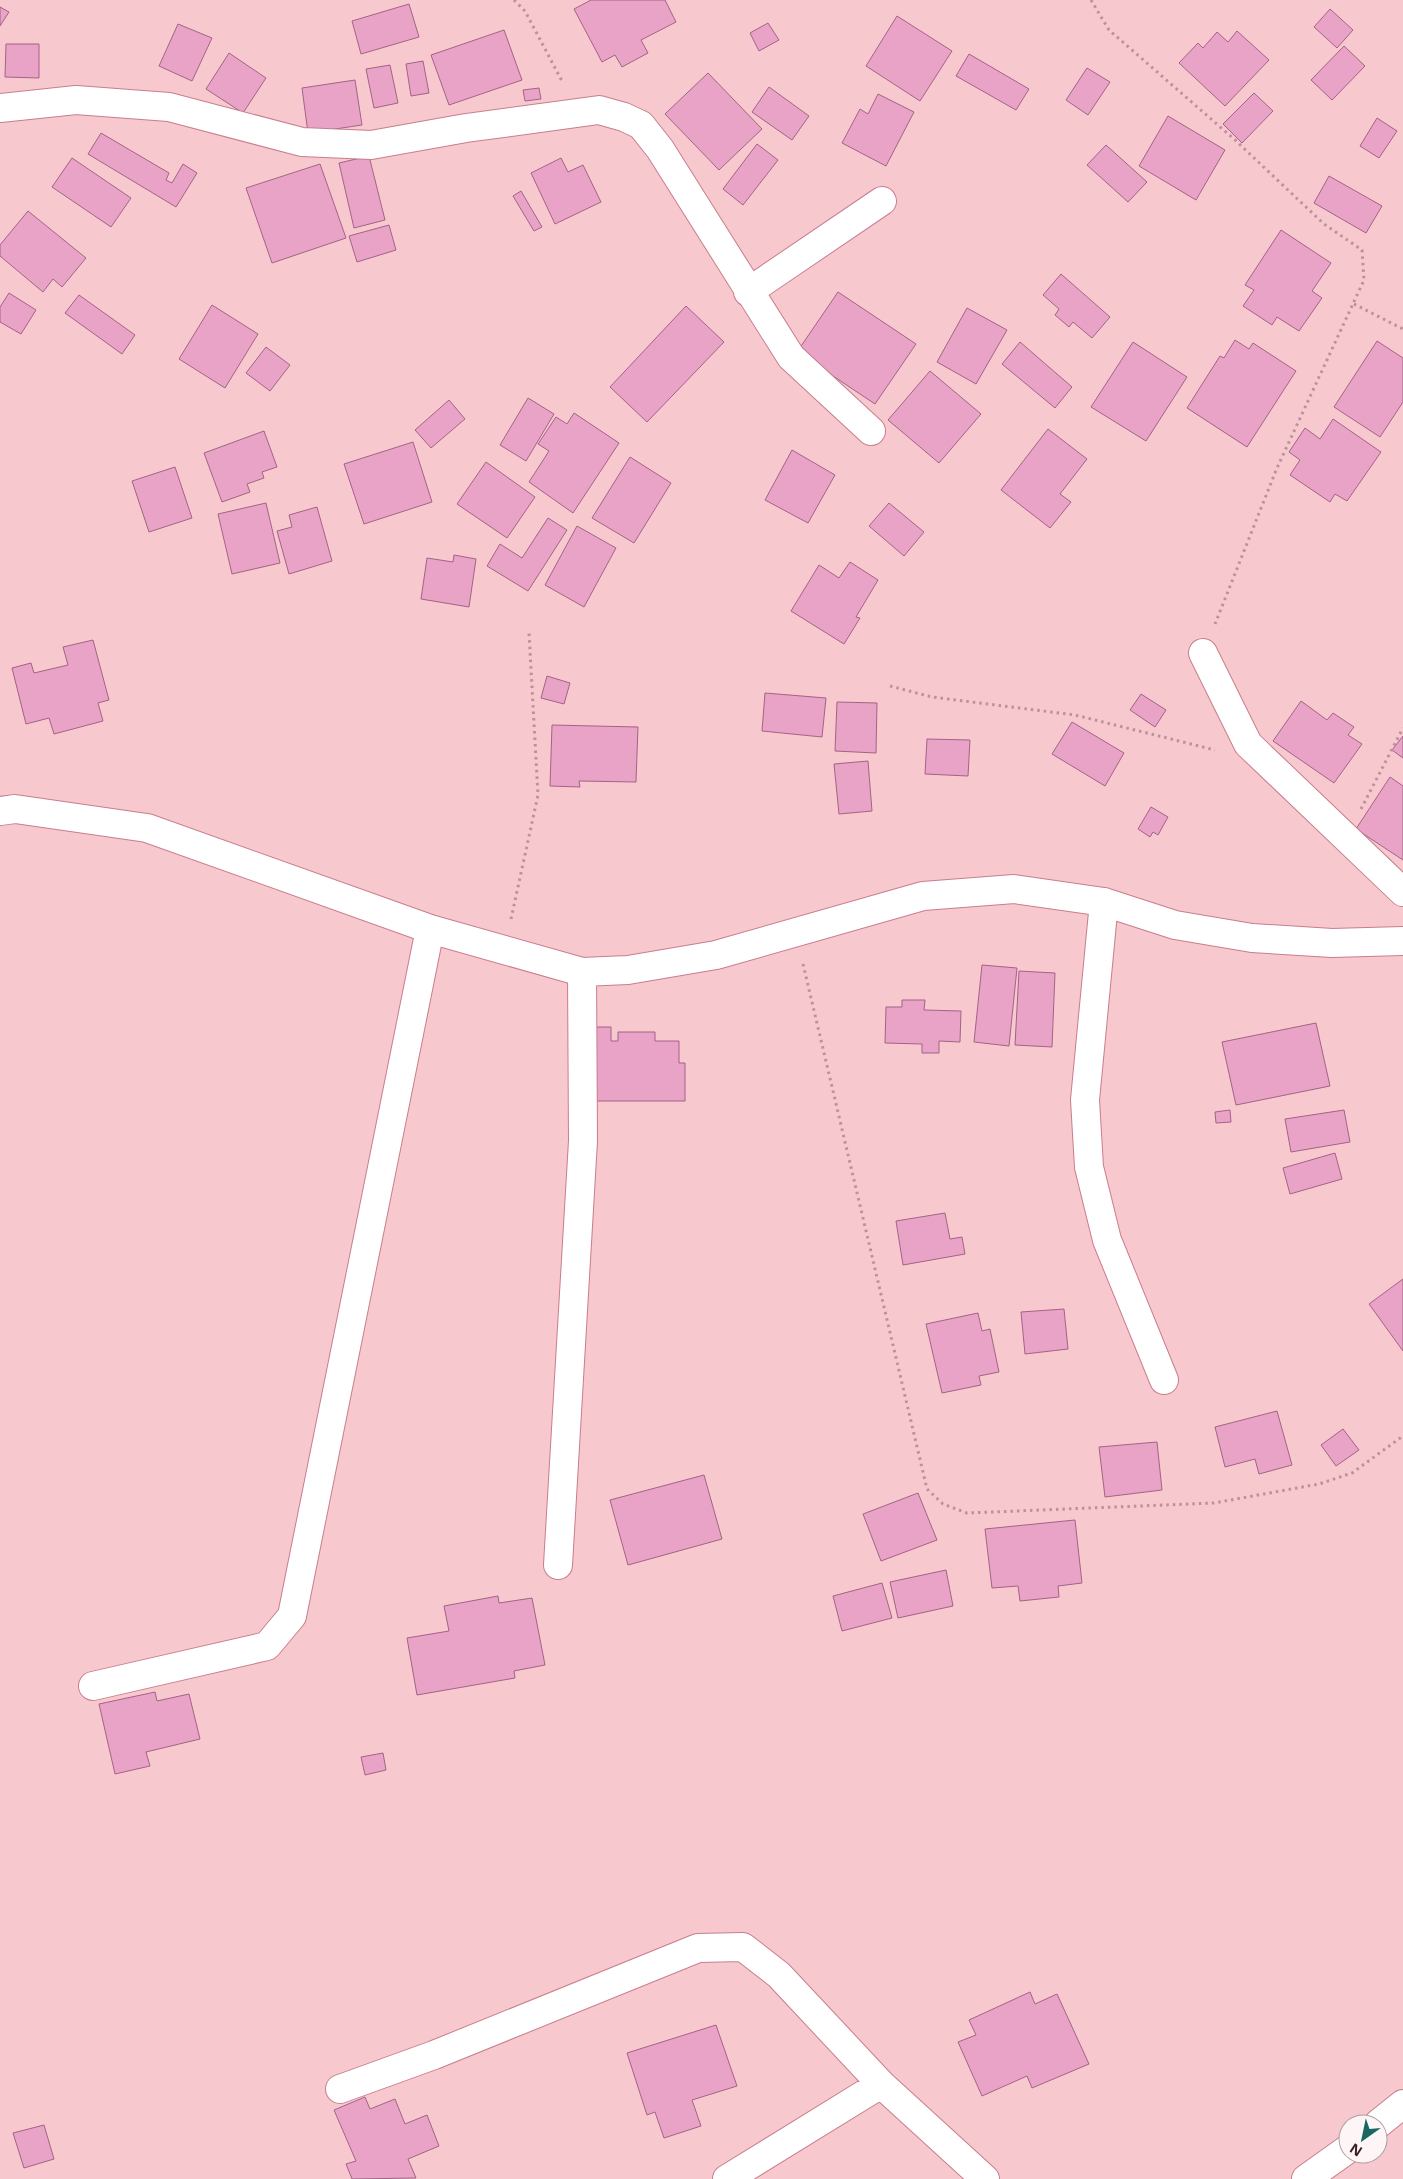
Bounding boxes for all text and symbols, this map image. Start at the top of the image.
north arrow [1338,2114,1388,2164]
text: N [1346,2139,1366,2161]

